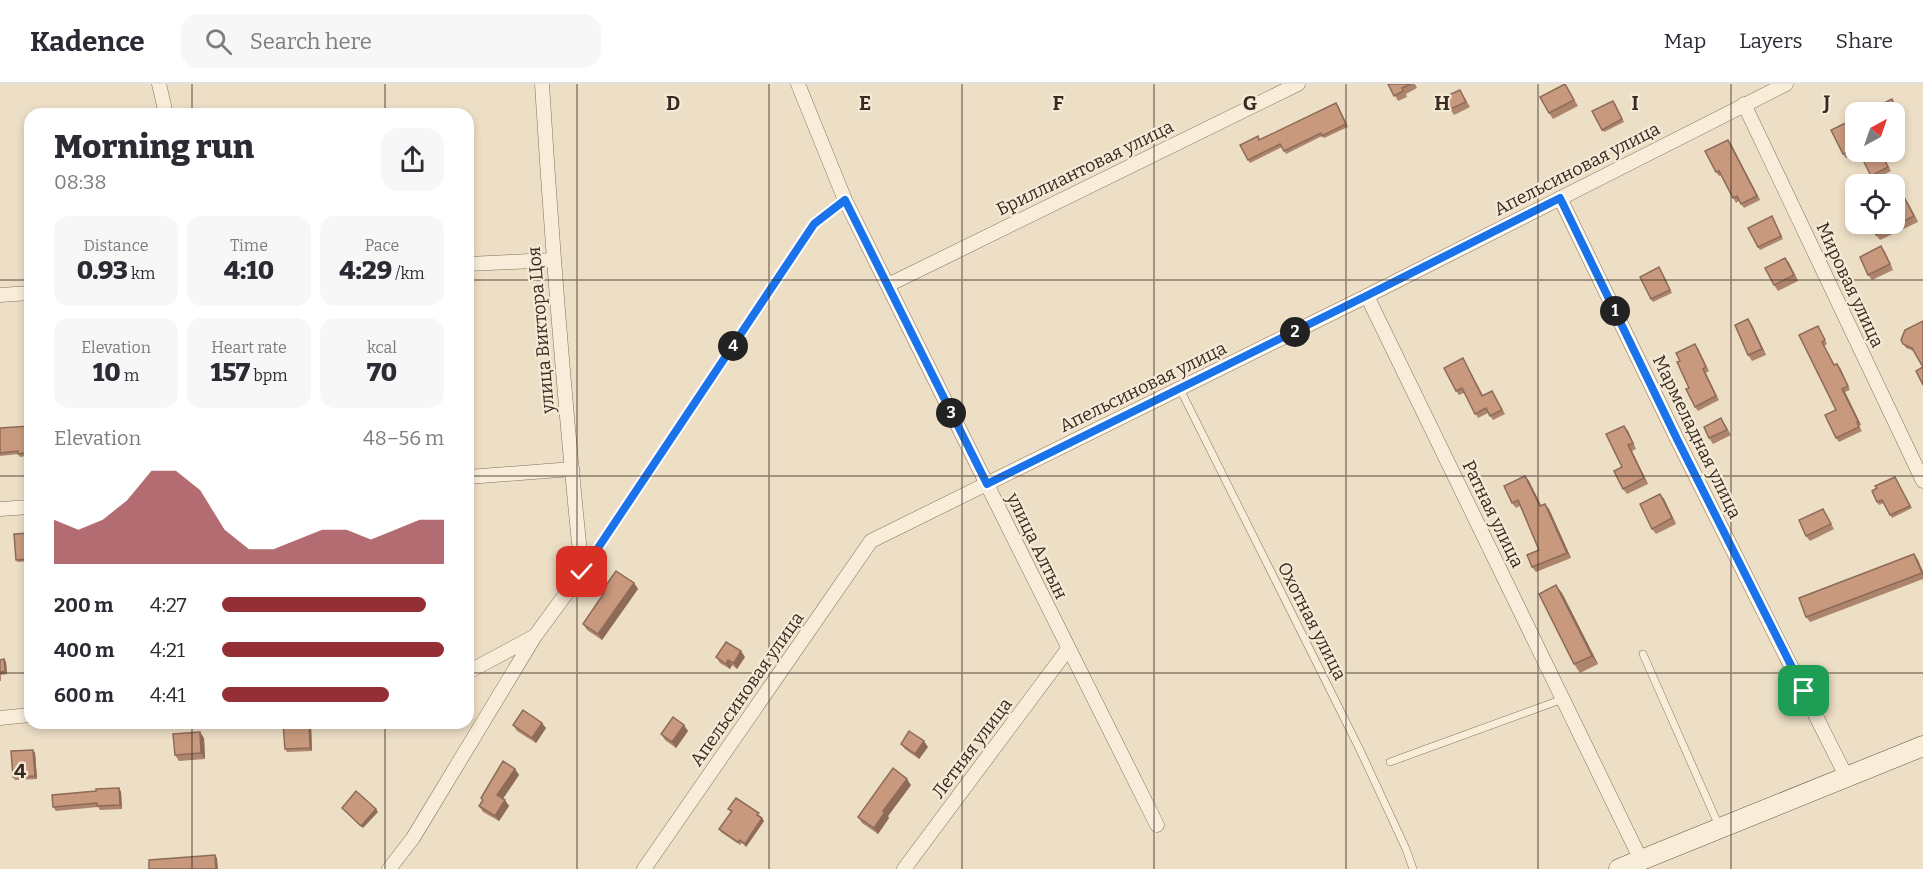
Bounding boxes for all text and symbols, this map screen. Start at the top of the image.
search box [181,14,601,68]
text: Kadence [30,25,145,58]
icon: search [202,25,235,58]
text: Search here [250,28,372,55]
text: Map [1664,28,1706,54]
text: Layers [1739,28,1803,54]
text: Share [1836,28,1893,54]
text: D [666,91,680,115]
text: E [859,91,871,115]
text: F [1052,91,1064,115]
text: G [1243,91,1257,115]
text: H [1434,91,1450,115]
text: I [1631,91,1639,115]
text: J [1823,91,1831,115]
north arrow [1845,102,1905,162]
map controls [1845,102,1905,234]
street label: Бриллиантовая улица [993,115,1177,220]
street label: Апельсиновая улица [1490,118,1664,220]
text: Morning run [54,127,254,167]
button: share [381,128,444,191]
text: 08:38 [54,170,106,194]
button: locate [1845,174,1905,234]
street label: Мировая улица [1811,219,1889,351]
text: Distance [84,236,148,255]
text: Time [230,236,268,255]
text: Pace [365,236,399,255]
street label: улица Виктора Цоя [523,246,559,415]
text: 0.93 [77,255,128,286]
text: 4:10 [224,255,274,286]
text: 4:29 [339,255,392,286]
text: km [128,264,155,283]
text: /km [392,264,425,283]
pin: 1 [1600,296,1630,326]
text: 1 [1612,301,1618,320]
pin: 2 [1280,317,1310,347]
text: 2 [1290,322,1300,341]
pin: 4 [718,331,748,361]
text: 4 [728,336,738,355]
street label: Апельсиновая улица [1056,337,1230,437]
text: Elevation [81,338,151,357]
text: Heart rate [211,338,287,357]
text: kcal [367,338,397,357]
street label: Мармеладная улица [1648,352,1746,522]
text: 10 [93,357,121,388]
text: 157 [210,357,250,388]
text: 70 [367,357,397,388]
text: m [121,366,139,385]
text: bpm [250,366,288,385]
pin: 3 [936,398,966,428]
text: 3 [946,403,956,422]
text: Elevation [54,426,141,450]
text: 48–56 m [363,426,444,450]
street label: Ратная улица [1458,457,1529,571]
street label: улица Алтын [1001,488,1072,603]
pin [556,546,607,597]
icon: check [565,555,598,588]
street label: Охотная улица [1273,558,1351,684]
text: 200 m [54,593,113,617]
text: 4:27 [150,593,187,617]
street label: Апельсиновая улица [685,608,809,770]
text: 400 m [54,638,114,662]
text: 4:21 [150,638,185,662]
pin [1778,665,1829,716]
icon: arrive [1787,674,1820,707]
text: 600 m [54,683,114,707]
text: 4:41 [150,683,186,707]
street label: Летняя улица [927,694,1017,802]
text: 4 [14,759,26,783]

